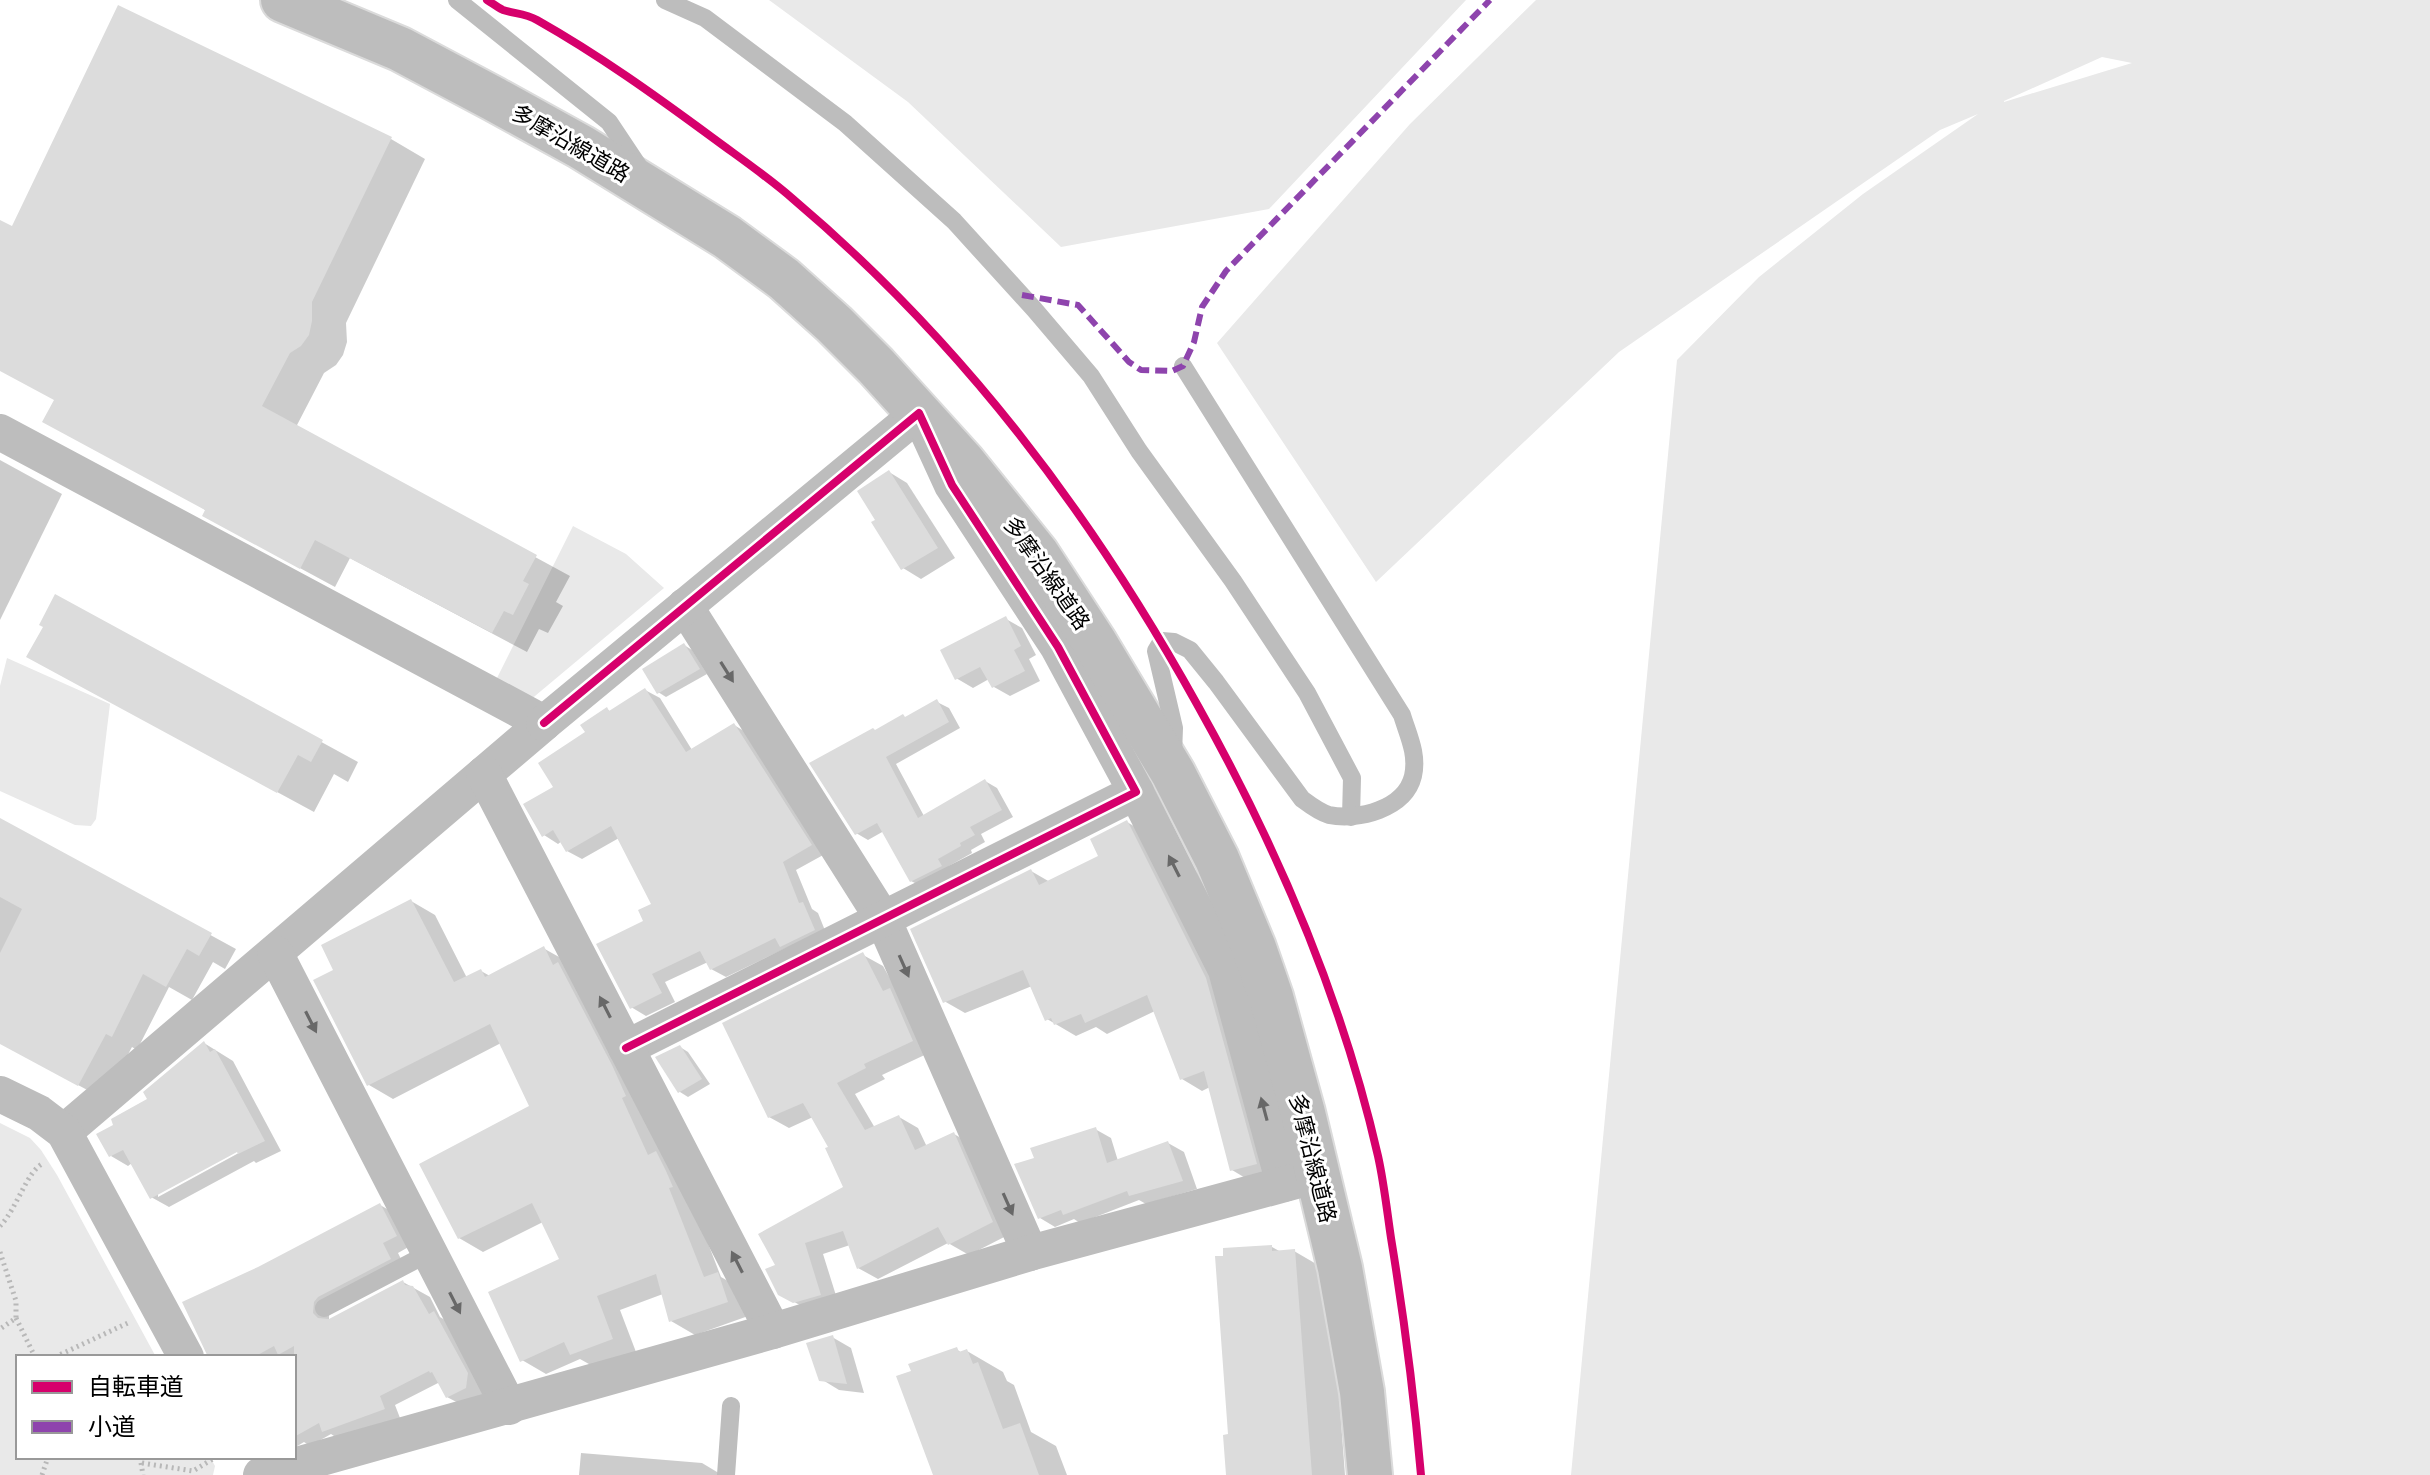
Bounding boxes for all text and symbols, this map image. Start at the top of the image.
street label: 多摩沿線道路 [507,100,634,188]
street label: 多摩沿線道路 [998,512,1095,635]
one-way arrow [719,661,734,682]
one-way arrow [1167,855,1180,878]
one-way arrow [897,954,910,978]
one-way arrow [598,995,611,1018]
one-way arrow [304,1011,317,1034]
street label: 多摩沿線道路 [1283,1091,1341,1225]
one-way arrow [1257,1096,1269,1121]
one-way arrow [1002,1192,1015,1216]
one-way arrow [731,1251,744,1274]
one-way arrow [449,1292,462,1315]
legend [16,1355,296,1459]
text: 自転車道 [88,1373,184,1402]
text: 小道 [88,1413,136,1442]

